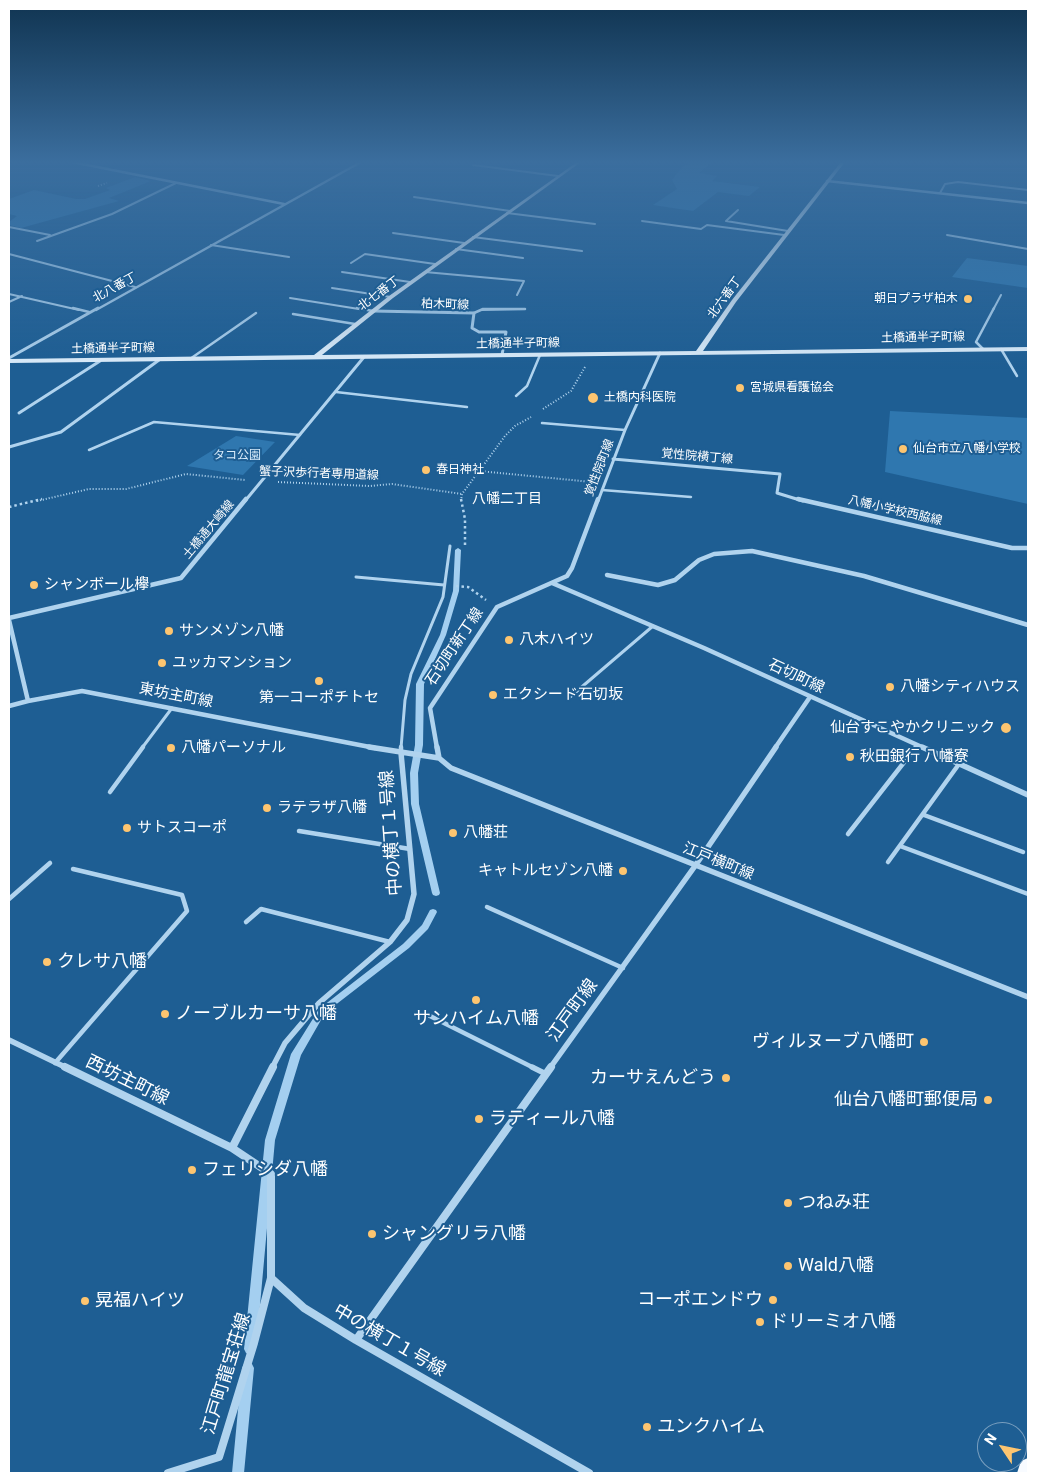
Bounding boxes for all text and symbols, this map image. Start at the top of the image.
street label: 北八番丁 [91,270,139,306]
street label: 北七番丁 [355,274,403,314]
street label: 北六番丁 [705,274,745,322]
place label: 朝日プラザ柏木 [874,292,958,306]
marker: 朝日プラザ柏木 [962,293,974,305]
street label: 柏木町線 [421,297,469,313]
street label: 土橋通半子町線 [881,330,965,346]
street label: 土橋通半子町線 [476,336,560,352]
street label: 土橋通半子町線 [71,341,155,357]
place label: 宮城県看護協会 [750,381,834,395]
marker: 宮城県看護協会 [734,382,746,394]
marker: 土橋内科医院 [586,391,600,405]
place label: 土橋内科医院 [604,391,676,405]
street label: 覚性院町線 [583,437,617,499]
place label: 仙台市立八幡小学校 [913,442,1021,456]
marker: 仙台市立八幡小学校 [897,443,909,455]
street label: 覚性院横丁線 [661,447,733,467]
park label: タコ公園 [213,449,261,463]
place label: 春日神社 [436,463,484,477]
marker: 春日神社 [420,464,432,476]
street label: 蟹子沢歩行者専用道線 [259,465,379,483]
district label: 八幡二丁目 [472,491,542,507]
street label: 八幡小学校西脇線 [847,493,943,529]
street label: 土橋通大崎線 [180,498,238,562]
place label: シャンボール欅 [44,576,149,594]
marker: シャンボール欅 [28,579,40,591]
street label: 石切町新丁線 [422,605,488,689]
place label: サンメゾン八幡 [179,622,284,640]
marker: サンメゾン八幡 [163,625,175,637]
place label: 八木ハイツ [519,631,594,649]
marker: 八木ハイツ [503,634,515,646]
place label: ユッカマンション [172,654,292,672]
street label: 石切町線 [765,656,827,698]
marker: ユッカマンション [156,657,168,669]
marker: 第一コーポチトセ [313,675,325,687]
place label: 八幡シティハウス [900,678,1020,696]
street label: 東坊主町線 [137,680,215,712]
marker: 八幡シティハウス [884,681,896,693]
place label: エクシード石切坂 [503,686,623,704]
place label: 第一コーポチトセ [259,689,379,707]
marker: エクシード石切坂 [487,689,499,701]
place label: 仙台すこやかクリニック [830,719,995,737]
marker: 仙台すこやかクリニック [999,721,1013,735]
place label: 八幡パーソナル [181,739,286,757]
marker: 八幡パーソナル [165,742,177,754]
place label: 秋田銀行 八幡寮 [860,748,969,766]
marker: 秋田銀行 八幡寮 [844,751,856,763]
street label: 中の横丁１号線 [377,769,407,897]
place label: ラテラザ八幡 [277,799,367,817]
marker: ラテラザ八幡 [261,802,273,814]
place label: サトスコーポ [137,819,227,837]
marker: サトスコーポ [121,822,133,834]
place label: 八幡荘 [463,824,508,842]
marker: 八幡荘 [447,827,459,839]
street label: 江戸横町線 [680,840,756,884]
place label: キャトルセゾン八幡 [478,862,613,880]
marker: キャトルセゾン八幡 [617,865,629,877]
place label: クレサ八幡 [57,951,147,973]
marker: クレサ八幡 [41,956,53,968]
street label: 江戸町線 [543,976,603,1046]
marker: サンハイム八幡 [470,994,482,1006]
place label: ノーブルカーサ八幡 [175,1003,337,1025]
marker: ノーブルカーサ八幡 [159,1008,171,1020]
place label: サンハイム八幡 [413,1008,539,1030]
place label: ヴィルヌーブ八幡町 [752,1031,914,1053]
marker: ヴィルヌーブ八幡町 [918,1036,930,1048]
street label: 西坊主町線 [82,1052,172,1110]
place label: カーサえんどう [590,1067,716,1089]
marker: カーサえんどう [720,1072,732,1084]
place label: 仙台八幡町郵便局 [834,1089,978,1111]
marker: 仙台八幡町郵便局 [982,1094,994,1106]
place label: ラティール八幡 [489,1108,615,1130]
marker: ラティール八幡 [473,1113,485,1125]
place label: フェリシダ八幡 [202,1159,328,1181]
marker: フェリシダ八幡 [186,1164,198,1176]
place label: つねみ荘 [798,1192,870,1214]
marker: つねみ荘 [782,1197,794,1209]
place label: シャングリラ八幡 [382,1223,526,1245]
marker: シャングリラ八幡 [366,1228,378,1240]
place label: Wald八幡 [798,1255,874,1277]
marker: Wald八幡 [782,1260,794,1272]
place label: コーポエンドウ [637,1289,763,1311]
place label: 晃福ハイツ [95,1290,185,1312]
marker: コーポエンドウ [767,1294,779,1306]
marker: 晃福ハイツ [79,1295,91,1307]
street label: 中の横丁１号線 [329,1300,449,1382]
street label: 江戸町龍宝荘線 [198,1311,256,1437]
place label: ドリーミオ八幡 [770,1311,896,1333]
marker: ドリーミオ八幡 [754,1316,766,1328]
place label: ユンクハイム [657,1416,765,1438]
marker: ユンクハイム [641,1421,653,1433]
north arrow [977,1422,1027,1472]
text: N [981,1431,1000,1448]

